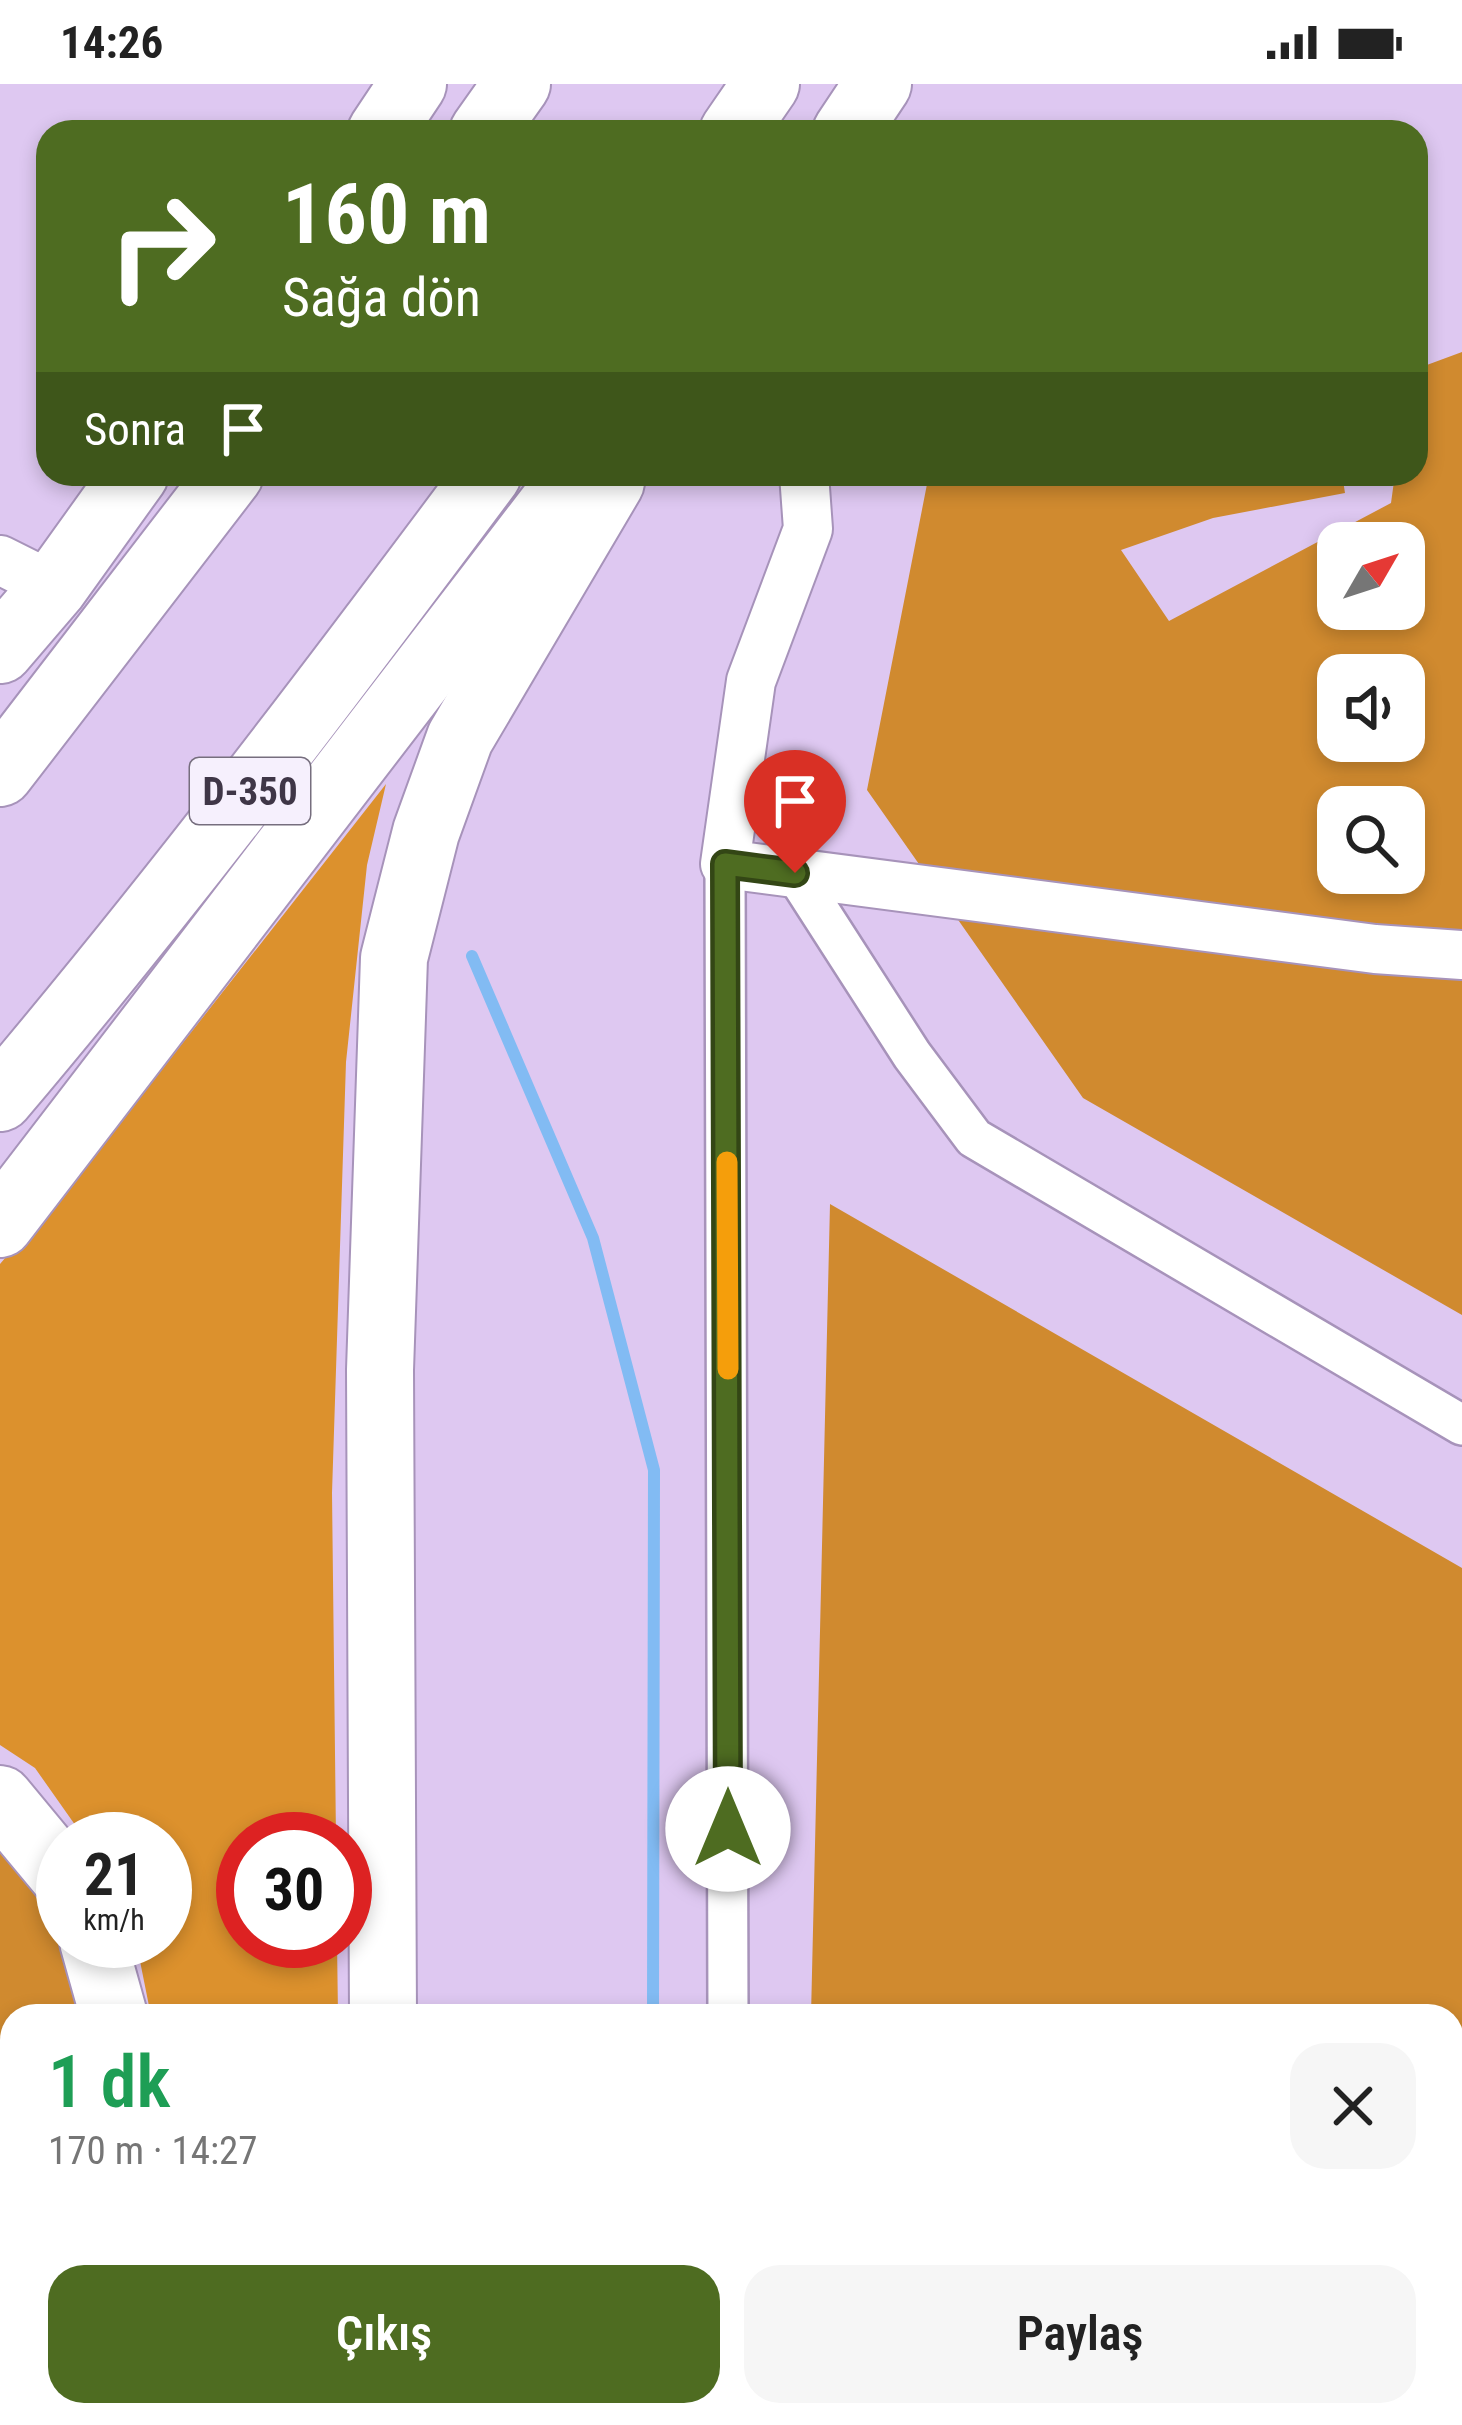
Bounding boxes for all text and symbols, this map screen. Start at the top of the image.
text: 14:26 [60,16,163,69]
text: 160 m [282,165,491,264]
icon: right [84,168,240,324]
text: Sağa dön [282,266,481,329]
icon: arrive [210,396,276,462]
text: Sonra [84,403,186,456]
north arrow [1317,522,1425,630]
map controls [1317,522,1425,894]
button: sound [1317,654,1425,762]
pin [744,750,846,873]
road number: D-350 [190,758,310,824]
icon: arrive [762,768,828,834]
button: search [1317,786,1425,894]
position arrow [665,1766,791,1892]
speed limit sign: 30 [216,1812,372,1968]
text: 21 [84,1839,144,1910]
text: km/h [83,1902,145,1937]
text: 1 dk [48,2040,170,2125]
button: close [1290,2043,1416,2169]
text: 170 m · 14:27 [48,2128,258,2174]
button: Çıkış [48,2265,720,2403]
button: Paylaş [744,2265,1416,2403]

